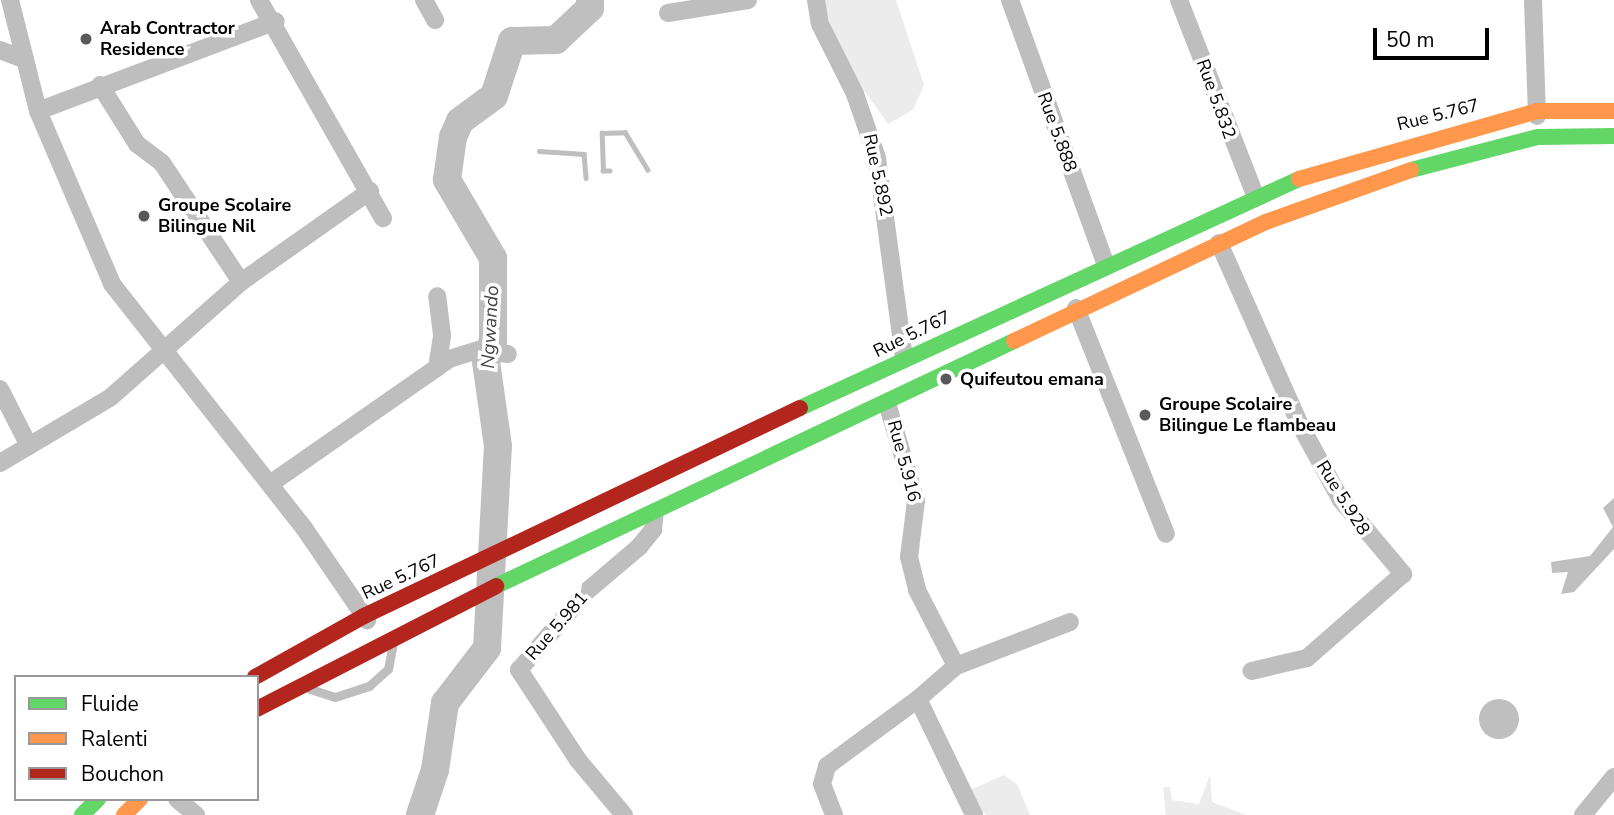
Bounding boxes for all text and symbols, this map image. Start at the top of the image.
scale bar [1376,14,1492,58]
place label: Arab Contractor Residence [100,18,235,60]
text: 50 m [1386,26,1435,54]
marker: Arab Contractor Residence [78,31,94,47]
street label: Rue 5.832 [1192,56,1240,142]
street label: Rue 5.888 [1033,89,1081,175]
street label: Rue 5.767 [1395,94,1481,136]
street label: Rue 5.892 [859,132,897,218]
place label: Groupe Scolaire Bilingue Nil [158,195,291,238]
marker: Groupe Scolaire Bilingue Nil [136,208,152,224]
water label: Ngwando [477,285,505,369]
street label: Rue 5.767 [870,306,954,362]
place label: Quifeutou emana [960,368,1104,390]
marker: Quifeutou emana [938,371,954,387]
place label: Groupe Scolaire Bilingue Le flambeau [1159,394,1336,436]
marker: Groupe Scolaire Bilingue Le flambeau [1137,407,1153,423]
street label: Rue 5.916 [883,418,925,504]
street label: Rue 5.928 [1312,457,1374,539]
street label: Rue 5.767 [359,550,443,604]
street label: Rue 5.981 [521,587,593,665]
legend [14,675,259,801]
text: Fluide [81,690,139,718]
text: Ralenti [81,725,148,753]
text: Bouchon [81,760,164,788]

